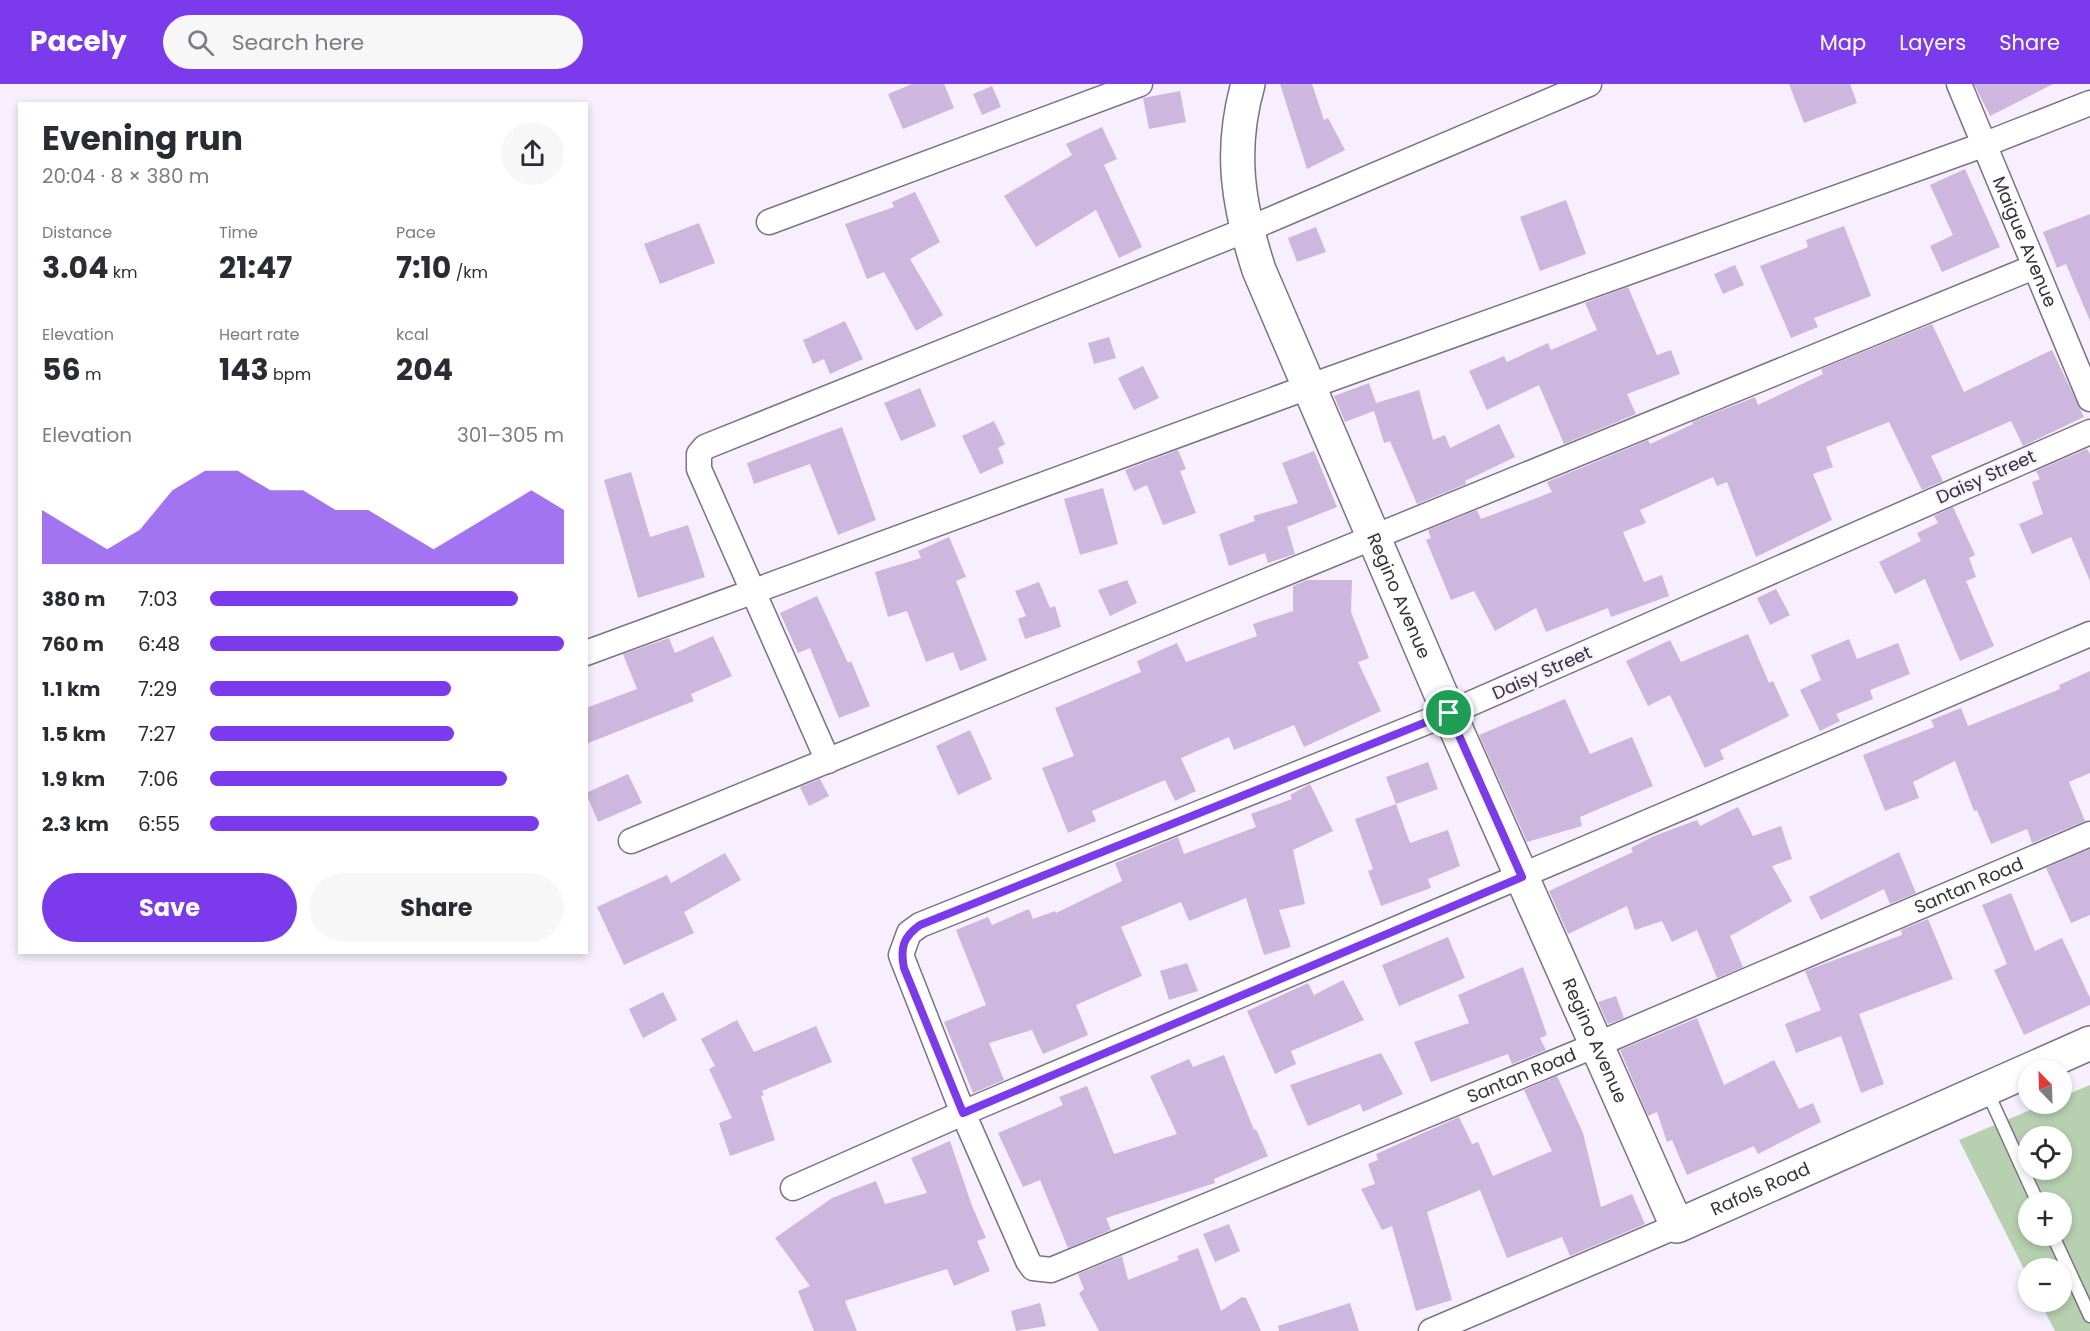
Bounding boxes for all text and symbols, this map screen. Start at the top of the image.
search box [163,15,583,69]
text: Pacely [30,22,127,61]
icon: search [184,26,217,59]
text: Search here [232,27,364,58]
text: Map [1820,28,1866,57]
text: Layers [1899,28,1966,57]
text: Share [1999,28,2060,57]
text: Evening run [42,115,243,162]
button: share [501,122,564,185]
text: 20:04 · 8 × 380 m [42,162,209,190]
street label: Maigue Avenue [1987,173,2063,311]
text: Distance [42,221,112,244]
text: Time [219,221,258,244]
text: Pace [396,221,436,244]
text: 3.04 [42,246,108,289]
text: 21:47 [219,246,292,289]
text: 7:10 [396,246,451,289]
text: km [108,261,137,284]
text: /km [451,261,488,284]
text: Elevation [42,323,114,346]
text: Heart rate [219,323,299,346]
text: kcal [396,323,429,346]
text: 56 [42,348,81,391]
text: 143 [219,348,269,391]
text: 204 [396,348,453,391]
text: m [81,363,101,386]
text: bpm [269,363,311,386]
text: Elevation [42,421,132,449]
text: 301–305 m [457,421,564,449]
street label: Daisy Street [1932,443,2039,510]
street label: Regino Avenue [1361,529,1437,662]
text: 380 m [42,585,106,613]
text: 7:03 [138,585,178,613]
text: 760 m [42,630,104,658]
text: 6:48 [138,630,180,658]
street label: Daisy Street [1488,639,1595,706]
text: 1.1 km [42,675,100,703]
text: 7:29 [138,675,177,703]
pin [1423,687,1474,738]
icon: arrive [1432,696,1465,729]
text: 1.5 km [42,720,106,748]
text: 7:27 [138,720,176,748]
text: 1.9 km [42,765,105,793]
text: 7:06 [138,765,178,793]
text: 2.3 km [42,810,109,838]
text: 6:55 [138,810,180,838]
street label: Santan Road [1910,851,2027,920]
button: Save [42,873,297,942]
button: Share [309,873,564,942]
street label: Regino Avenue [1556,974,1634,1107]
street label: Santan Road [1463,1042,1580,1109]
north arrow [2018,1060,2072,1114]
map controls [2018,1060,2072,1312]
button: locate [2018,1126,2072,1180]
street label: Rafols Road [1707,1156,1814,1222]
button: + [2018,1192,2072,1246]
button: − [2018,1258,2072,1312]

